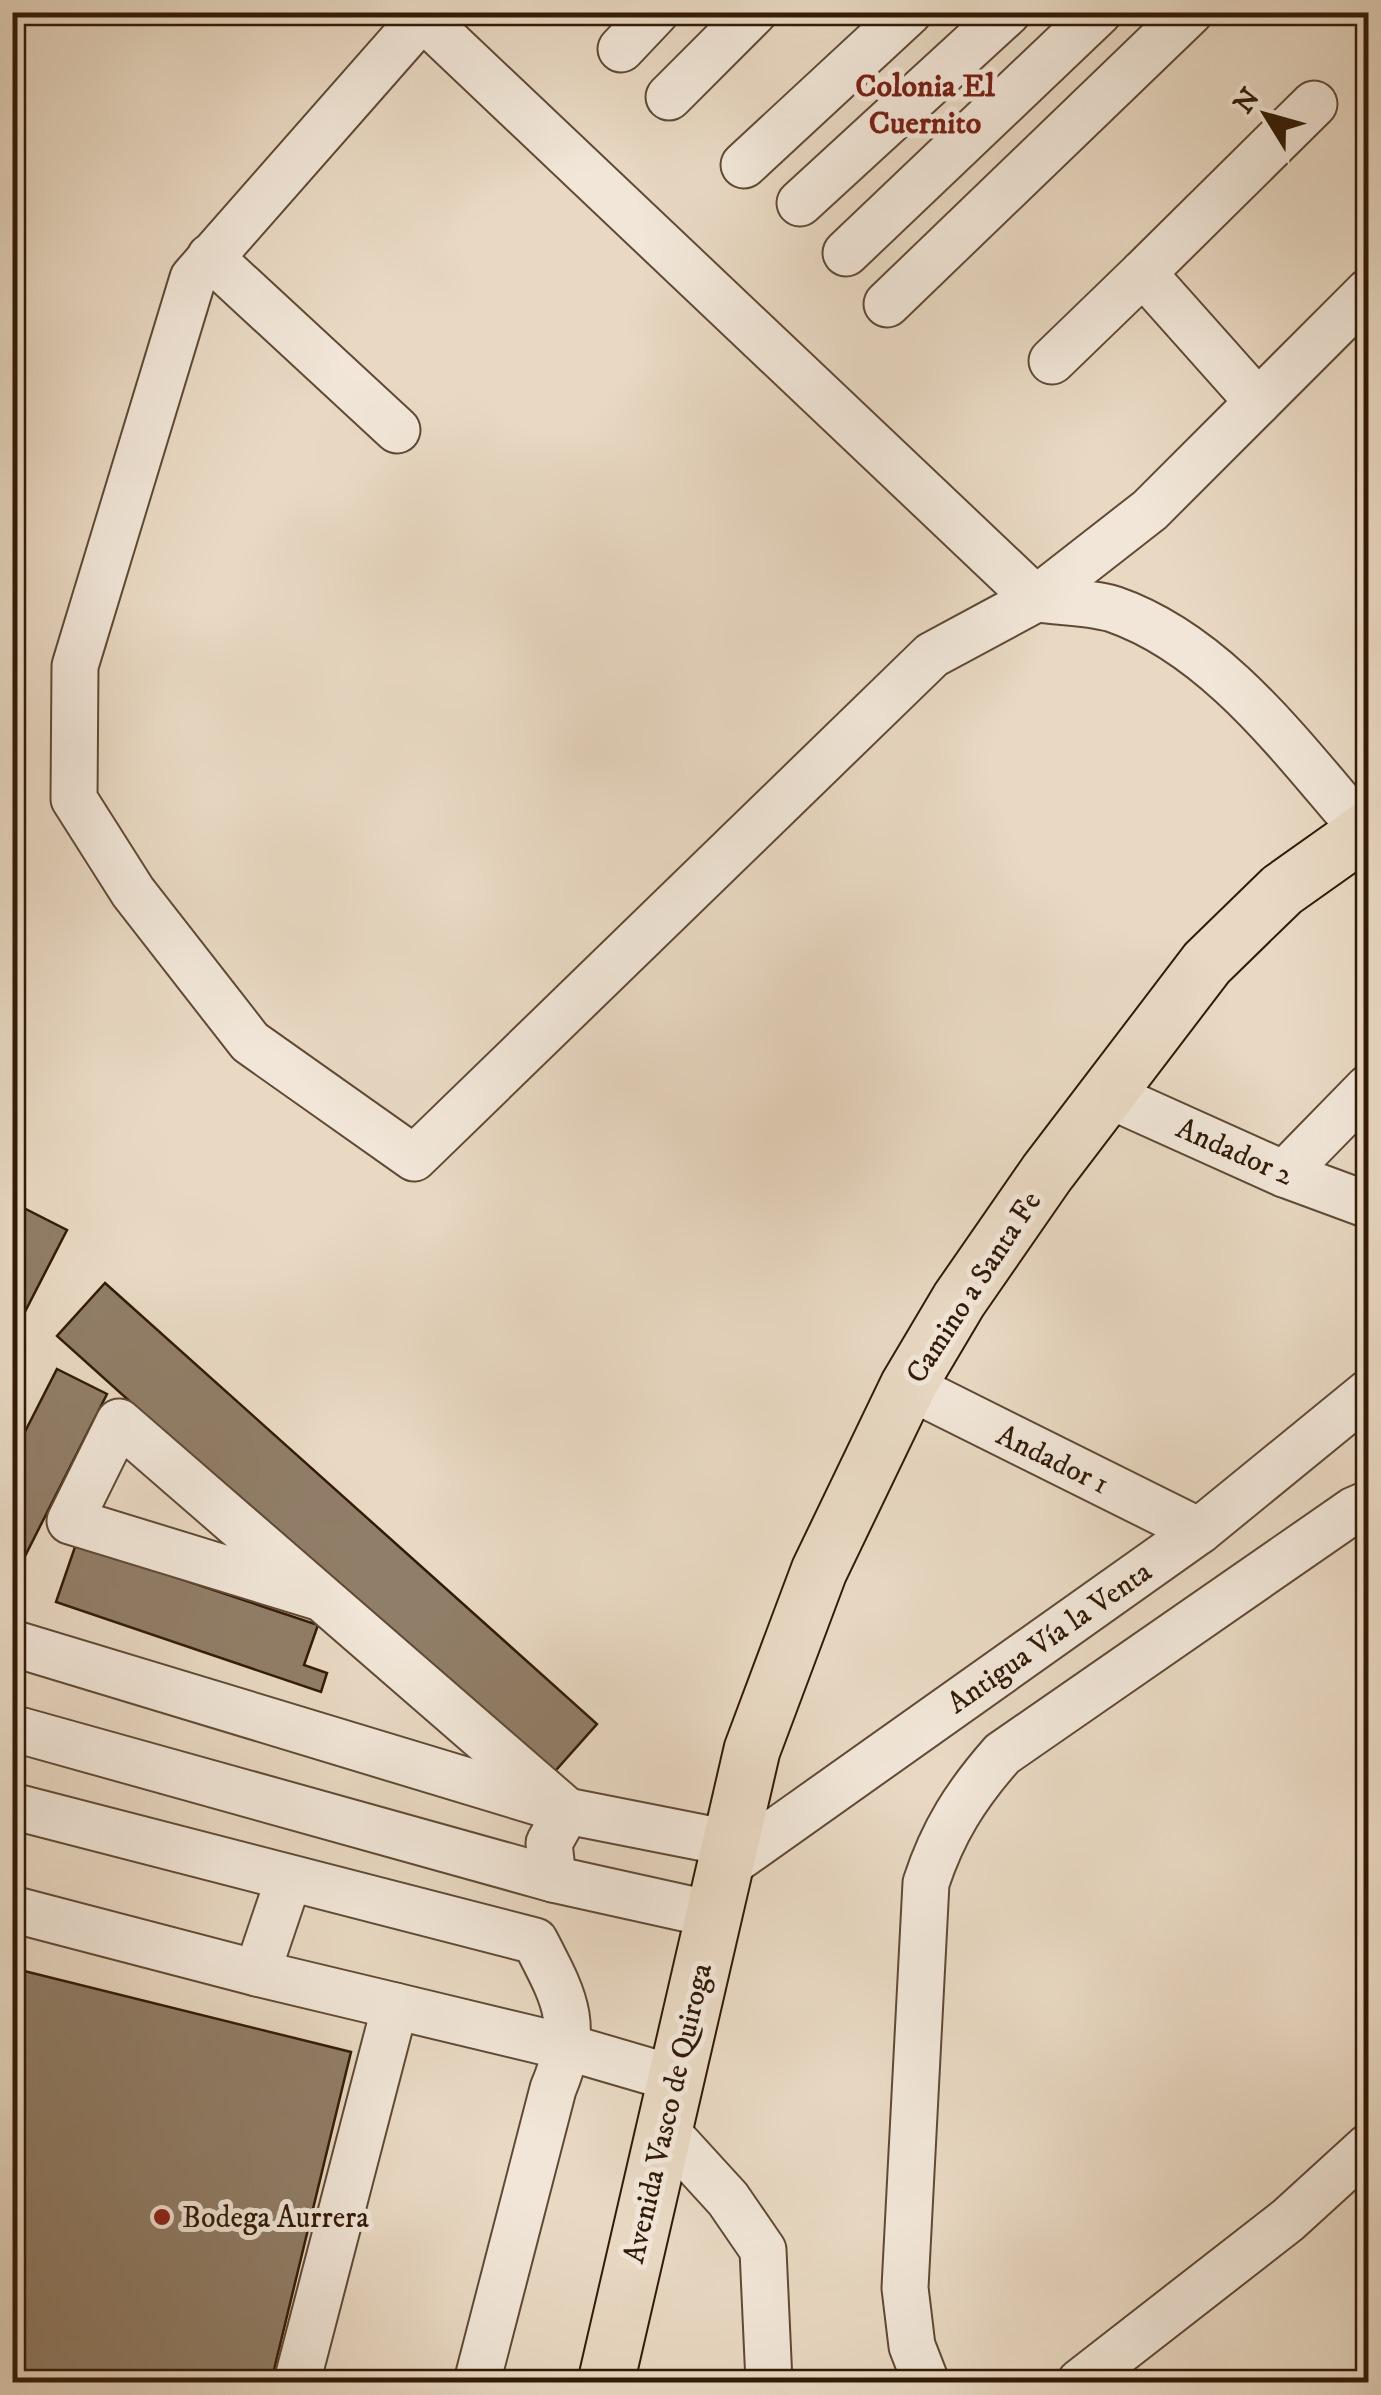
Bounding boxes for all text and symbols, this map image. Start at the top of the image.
north arrow [1216,65,1316,165]
district label: Colonia El Cuernito [855,67,995,144]
text: N [1226,81,1268,121]
street label: Andador 2 [1170,1110,1299,1195]
street label: Camino a Santa Fe [898,1185,1050,1391]
street label: Andador 1 [990,1417,1115,1503]
street label: Antigua Vía la Venta [940,1554,1159,1723]
street label: Avenida Vasco de Quiroga [616,1959,721,2267]
place label: Bodega Aurrera [182,2200,369,2237]
marker: Bodega Aurrera [151,2206,173,2228]

